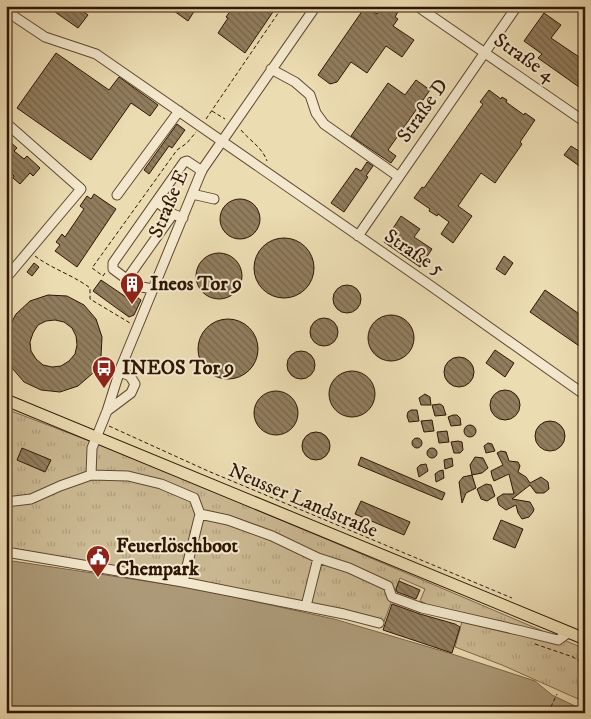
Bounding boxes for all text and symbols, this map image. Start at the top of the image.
street label: Straße 4 [489,28,560,88]
street label: Straße D [392,74,454,148]
street label: Straße E [143,166,195,242]
street label: Straße 5 [379,224,449,282]
building icon: Ineos Tor 9 [119,271,145,305]
place label: Ineos Tor 9 [150,272,242,297]
bus stop icon: INEOS Tor 9 [91,355,117,389]
place label: INEOS Tor 9 [122,356,234,381]
street label: Neusser Landstraße [224,458,382,544]
place label: Feuerlöschboot Chempark [116,534,239,582]
public building icon: Feuerlöschboot Chempark [85,544,111,578]

